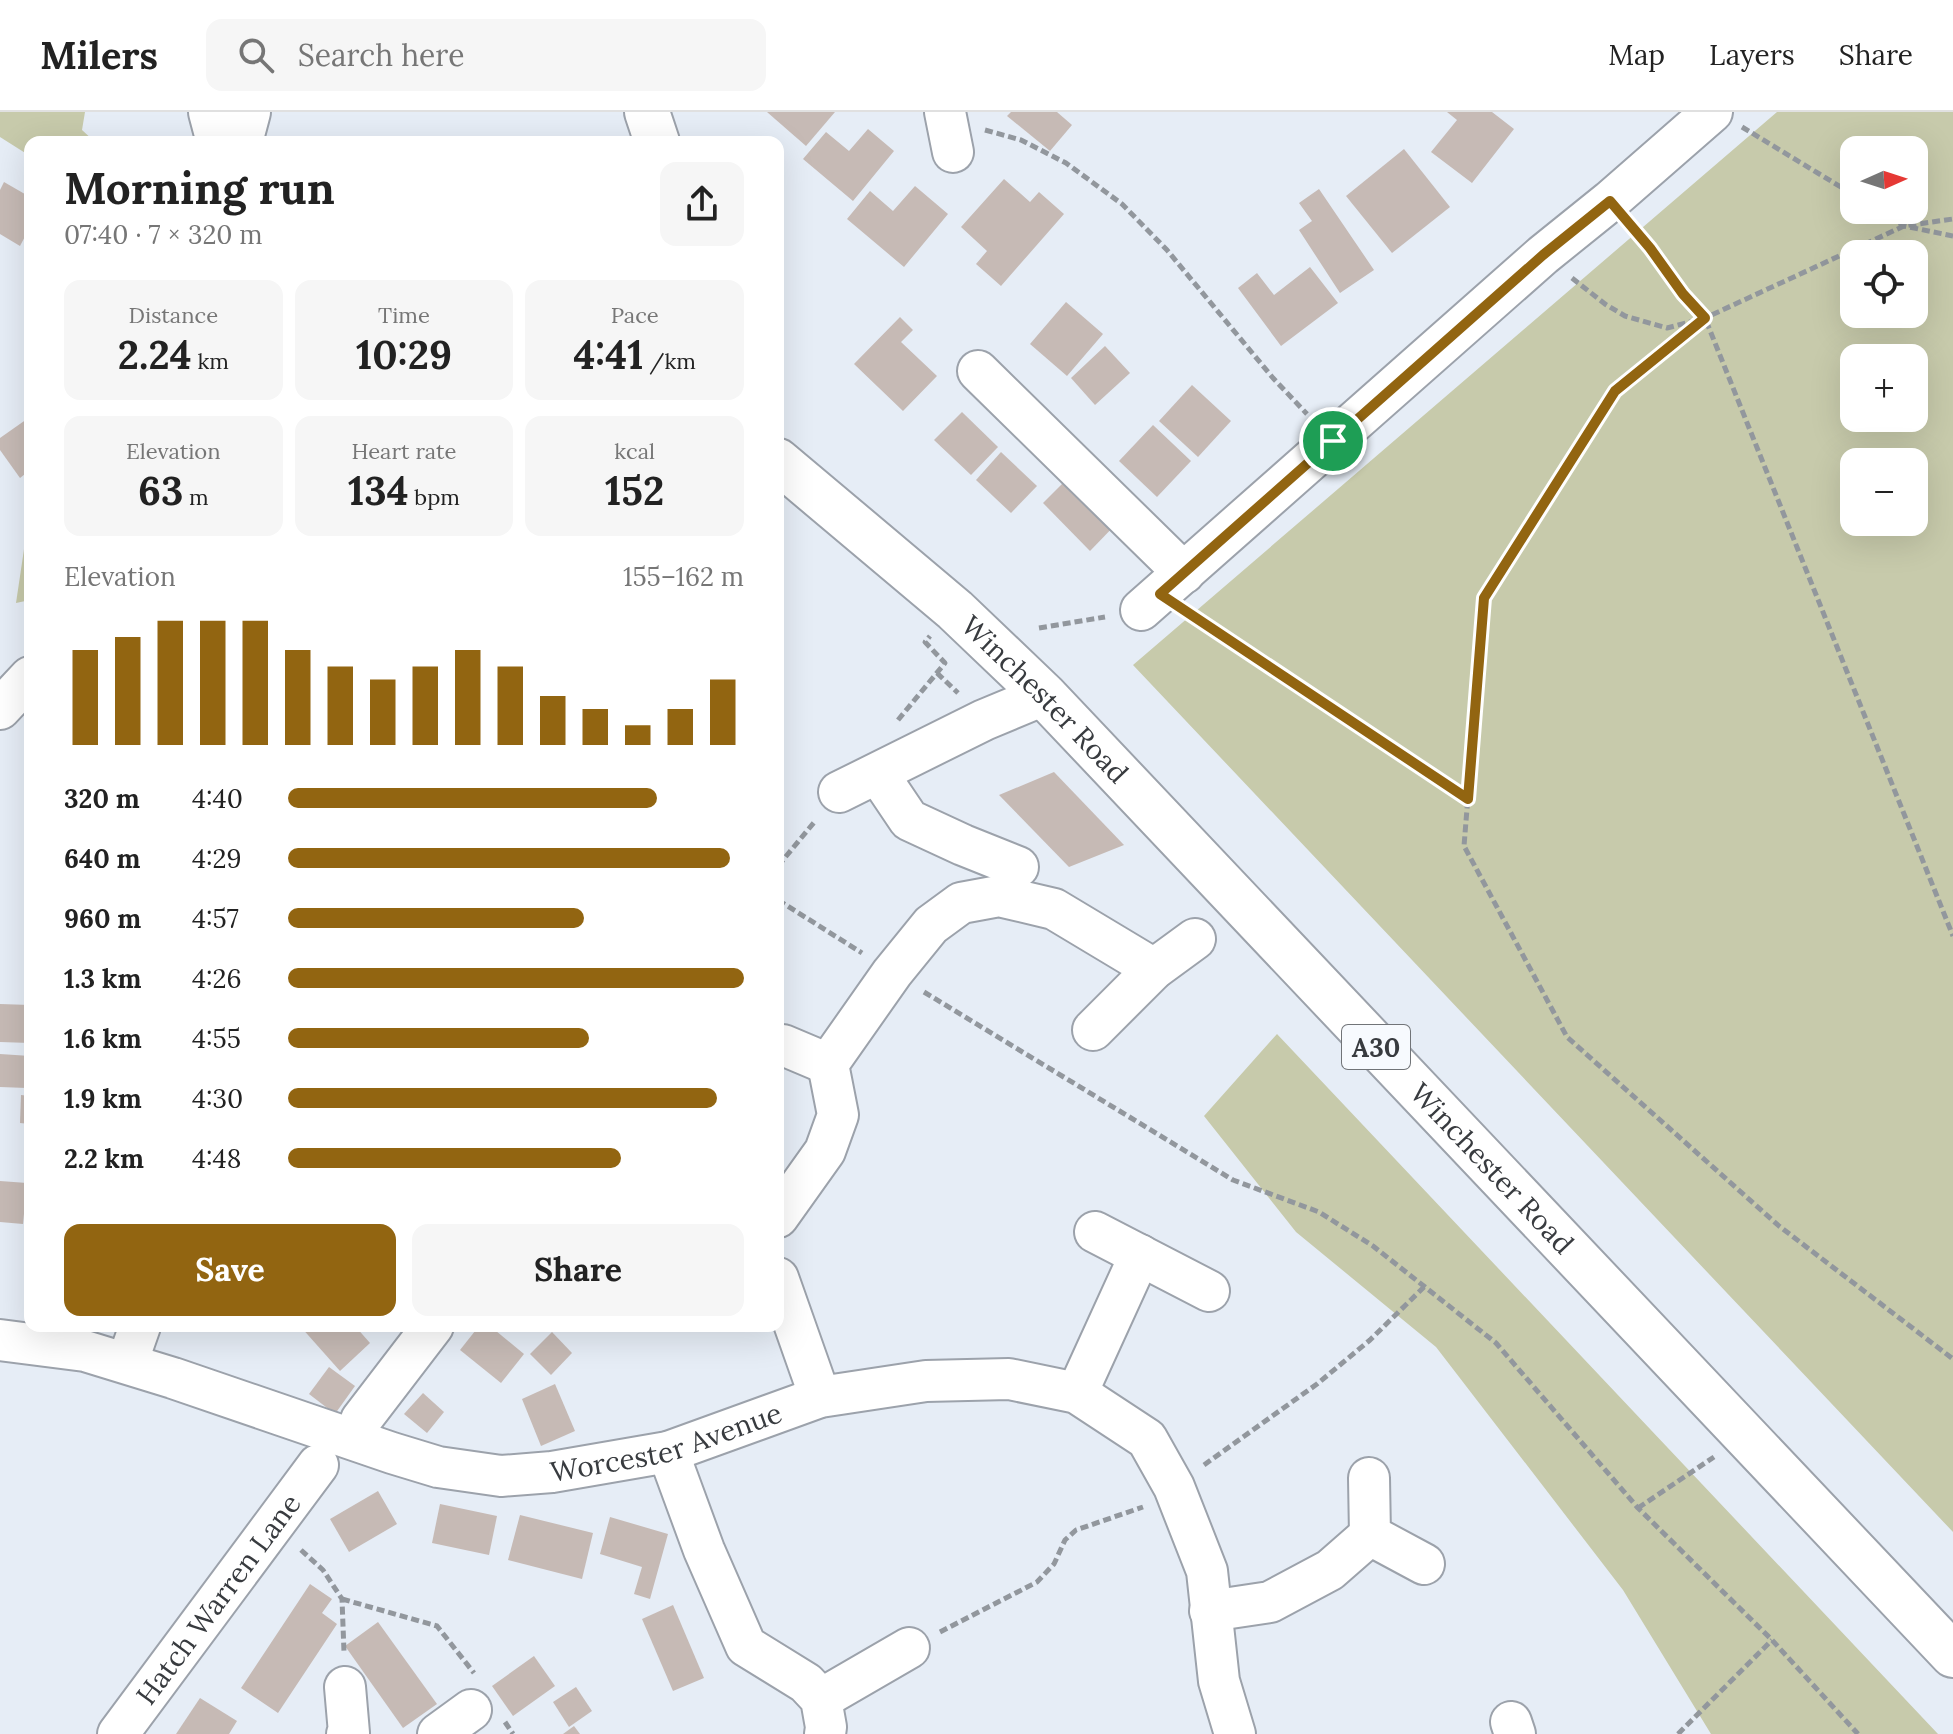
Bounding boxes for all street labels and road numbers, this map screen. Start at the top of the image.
street label: Winchester Road [954,608,1136,791]
road number: A30 [1342,1025,1410,1069]
street label: Winchester Road [1402,1075,1582,1261]
street label: Worcester Avenue [548,1394,786,1490]
street label: Hatch Warren Lane [128,1486,308,1712]

